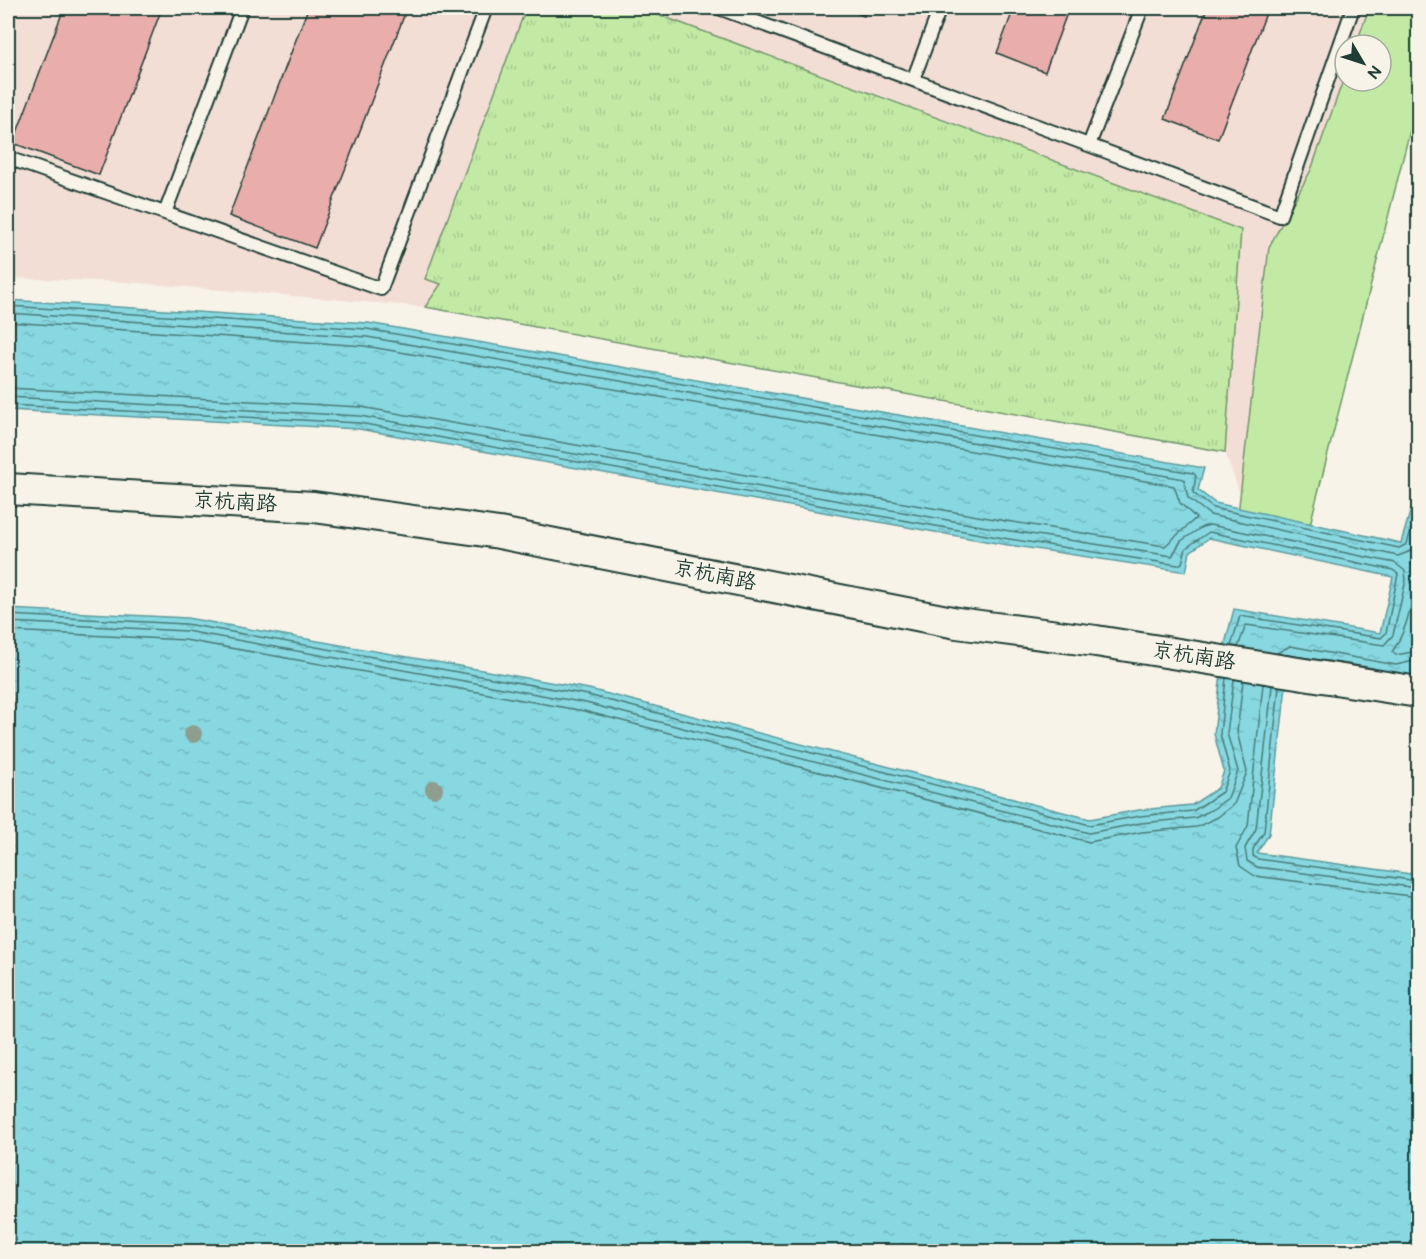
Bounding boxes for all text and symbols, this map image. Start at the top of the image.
north arrow [1333,33,1393,93]
text: N [1362,61,1385,82]
street label: 京杭南路 [192,487,278,517]
street label: 京杭南路 [671,555,759,595]
street label: 京杭南路 [1151,637,1237,675]

